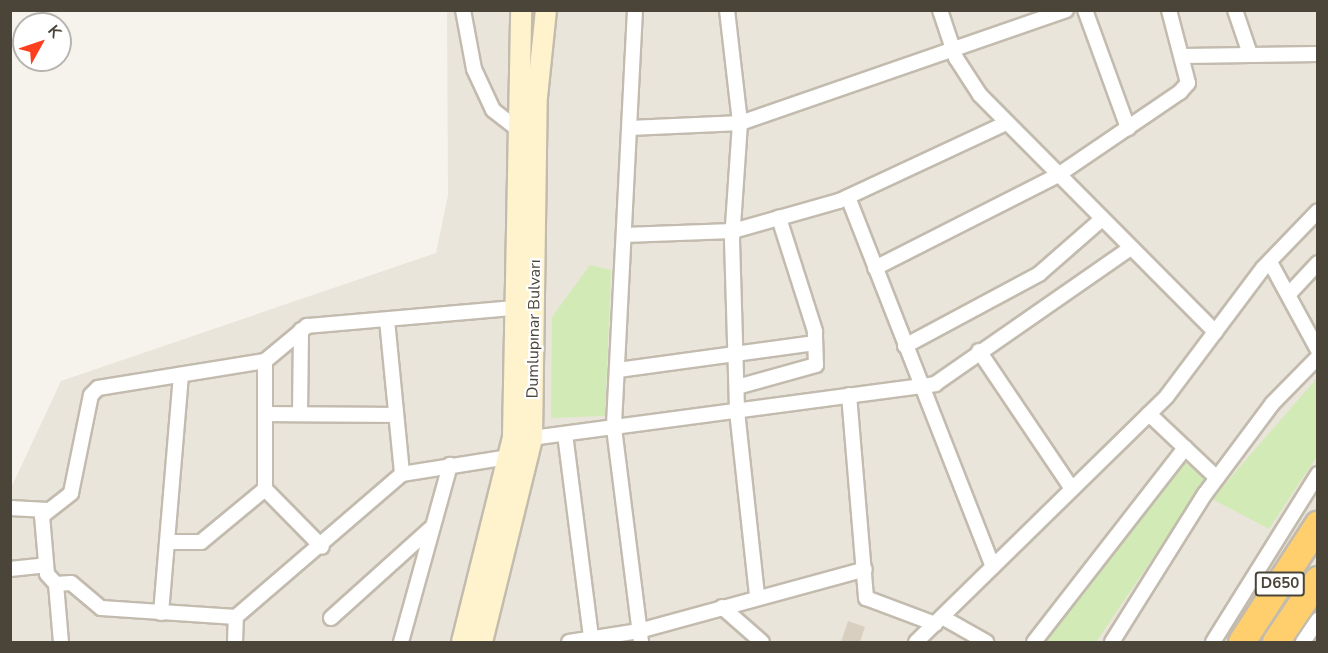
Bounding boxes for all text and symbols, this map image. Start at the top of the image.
north arrow [12,12,72,72]
text: K [42,21,66,43]
street label: Dumlupınar Bulvarı [523,259,545,399]
road number: D650 [1254,572,1306,596]

